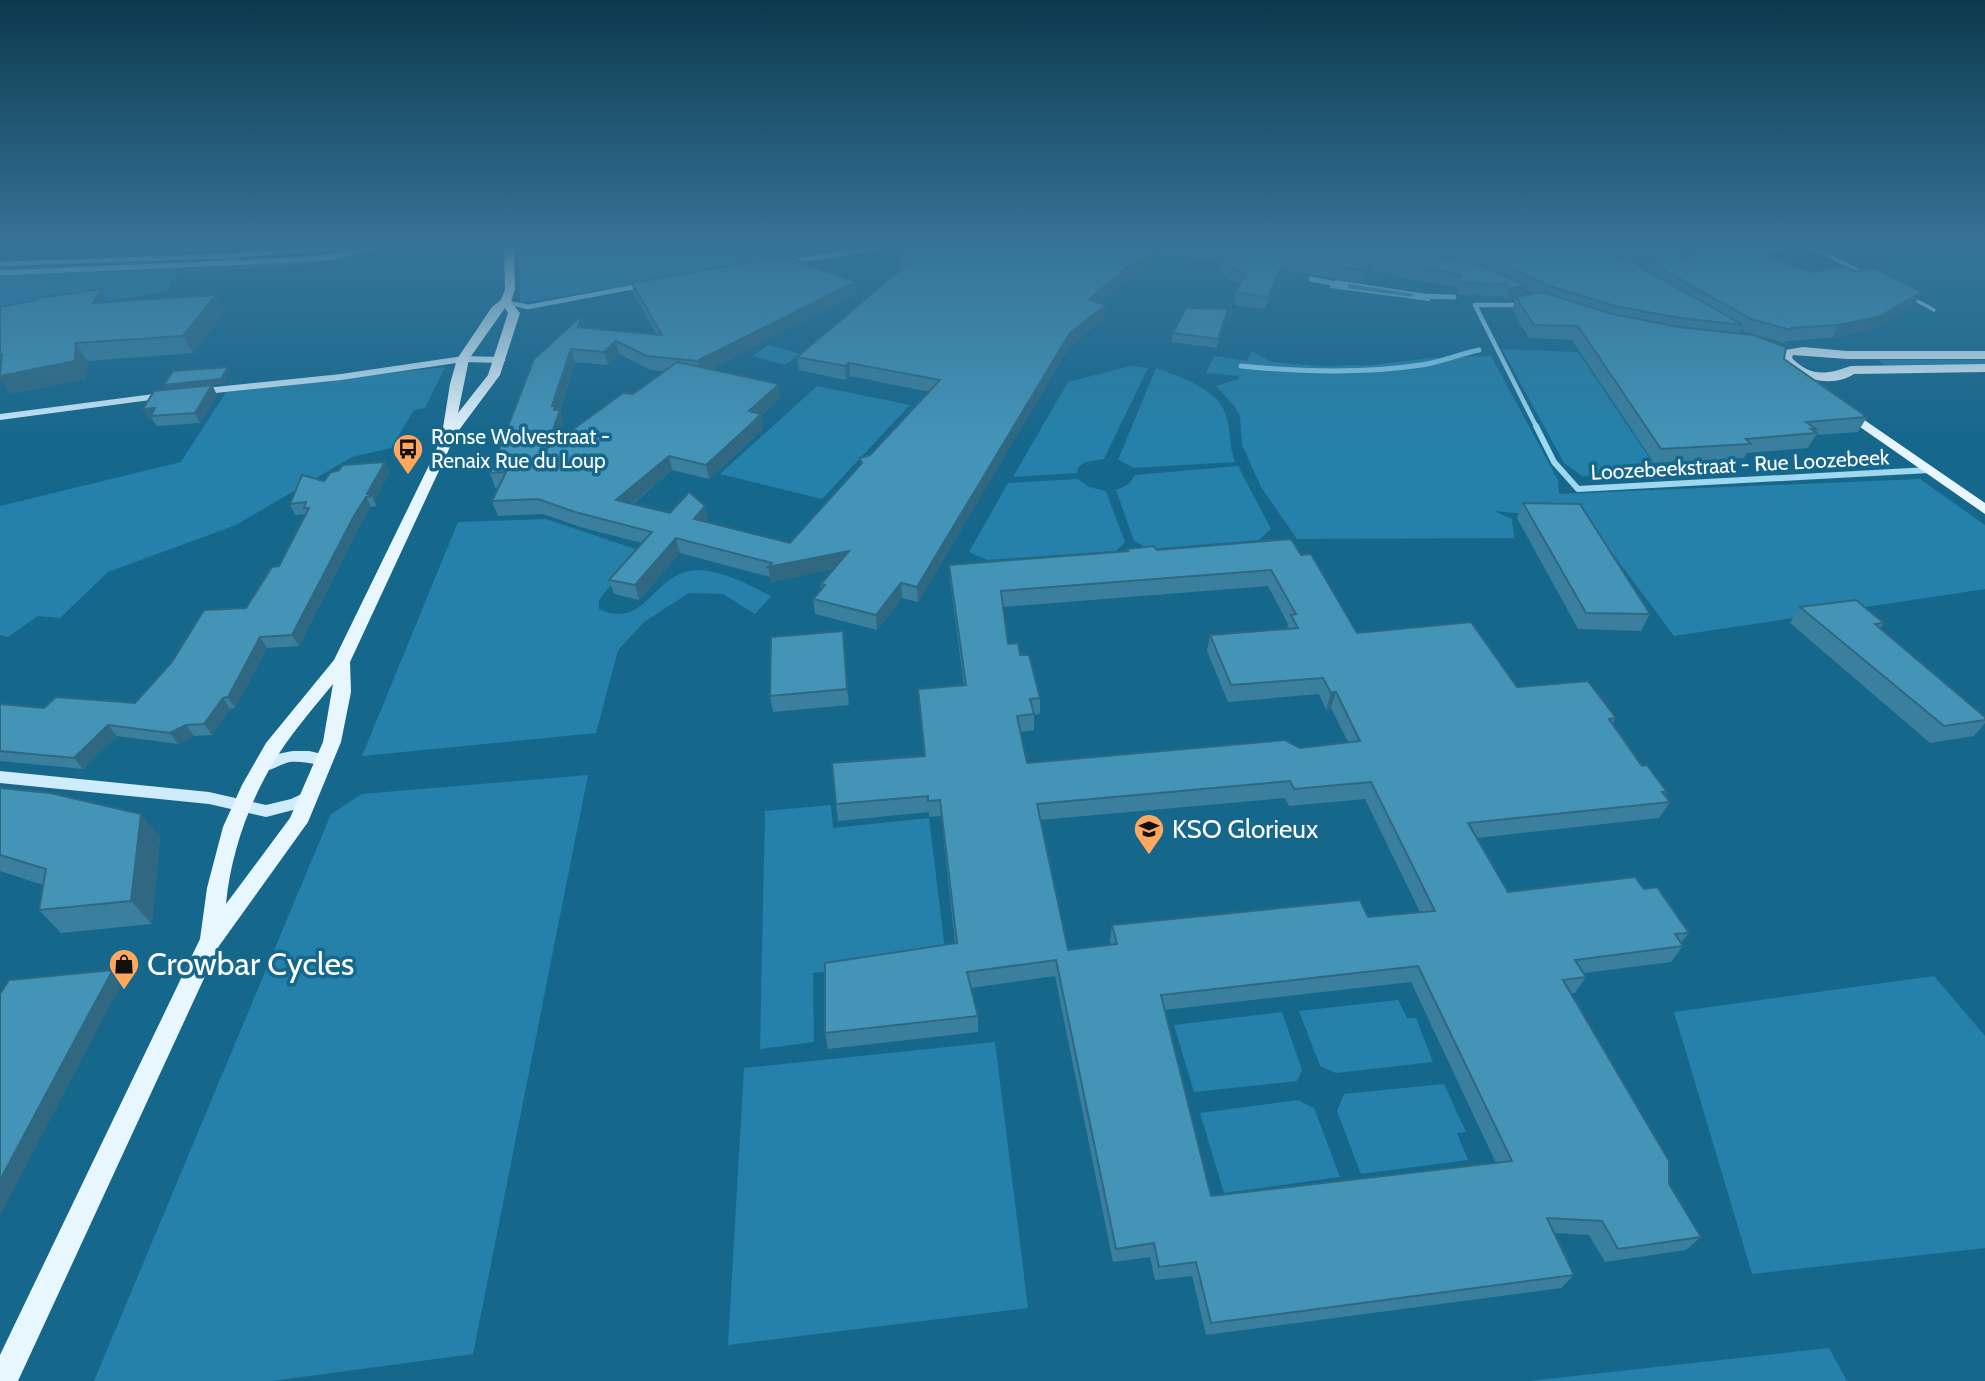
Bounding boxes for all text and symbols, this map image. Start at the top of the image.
place label: Ronse Wolvestraat - Renaix Rue du Loup [431,424,610,473]
bus stop icon: Ronse Wolvestraat - Renaix Rue du Loup [391,432,425,476]
street label: Loozebeekstraat - Rue Loozebeek [1590,444,1890,485]
school or university icon: KSO Glorieux [1132,812,1166,856]
place label: KSO Glorieux [1172,813,1319,845]
place label: Crowbar Cycles [147,944,354,983]
shop icon: Crowbar Cycles [107,947,141,991]

